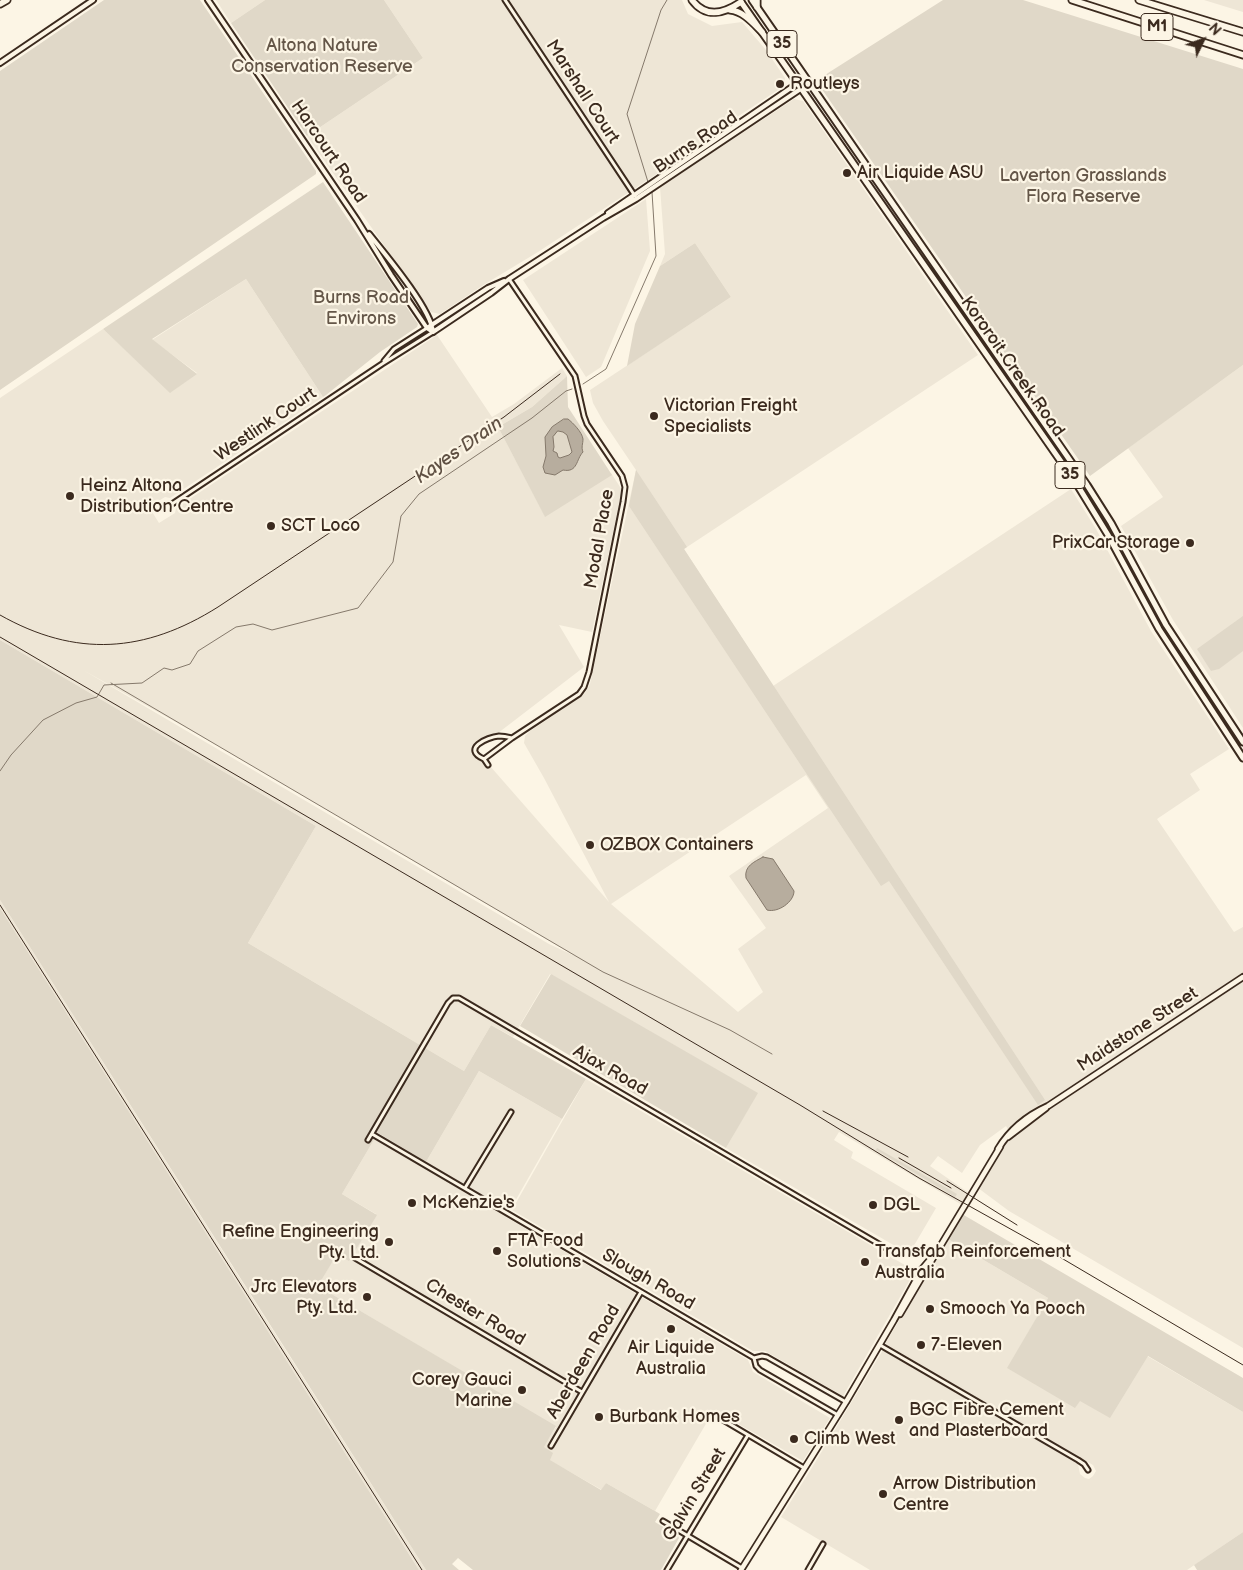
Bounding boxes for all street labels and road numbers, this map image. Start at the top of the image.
road number: M1 [1141,14,1173,41]
road number: 35 [767,31,797,58]
street label: Marshall Court [540,36,624,148]
street label: Harcourt Road [286,96,370,208]
street label: Burns Road [650,107,742,179]
street label: Kororoit Creek Road [955,293,1069,441]
street label: Westlink Court [211,383,321,467]
road number: 35 [1055,462,1085,488]
street label: Modal Place [581,487,619,591]
street label: Maidstone Street [1074,983,1202,1077]
street label: Ajax Road [569,1041,651,1101]
street label: Slough Road [598,1245,698,1315]
street label: Chester Road [421,1275,529,1351]
street label: Aberdeen Road [543,1301,625,1423]
street label: Galvin Street [659,1444,731,1546]

